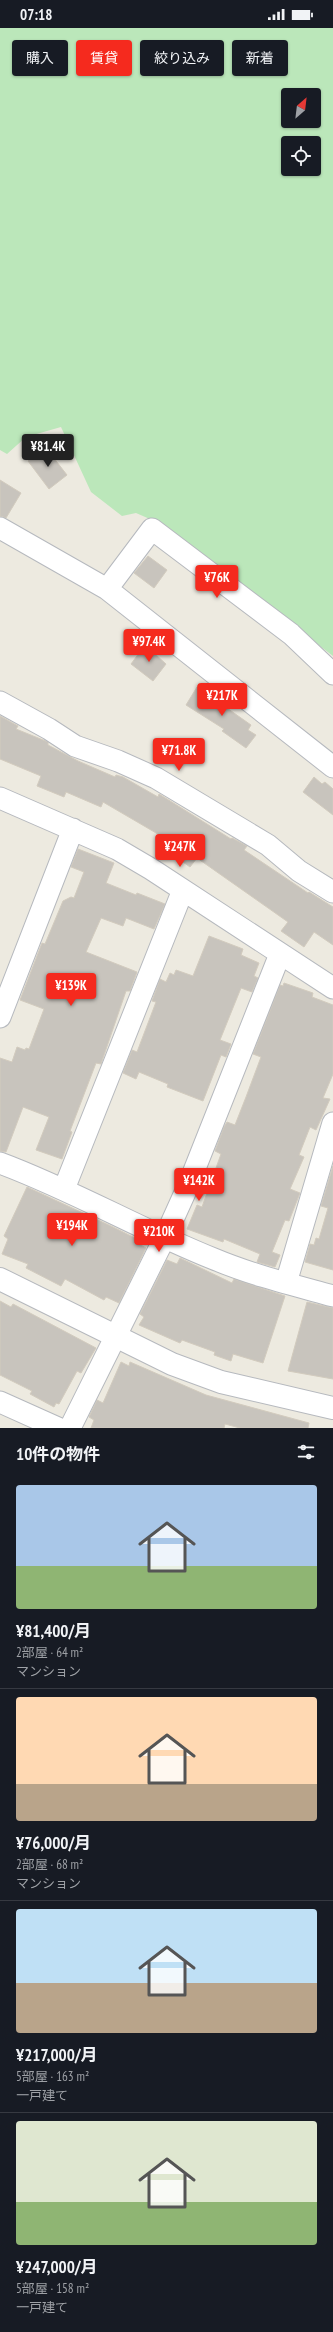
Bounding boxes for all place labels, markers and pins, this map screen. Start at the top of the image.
pin: ¥81.4K [15,434,81,468]
pin: ¥76K [193,565,241,599]
pin: ¥97.4K [116,629,182,663]
pin: ¥217K [194,683,250,717]
pin: ¥71.8K [146,738,212,772]
pin: ¥247K [152,834,208,868]
pin: ¥139K [43,973,99,1007]
pin: ¥142K [171,1168,227,1202]
pin: ¥194K [44,1213,100,1247]
pin: ¥210K [131,1219,187,1253]

